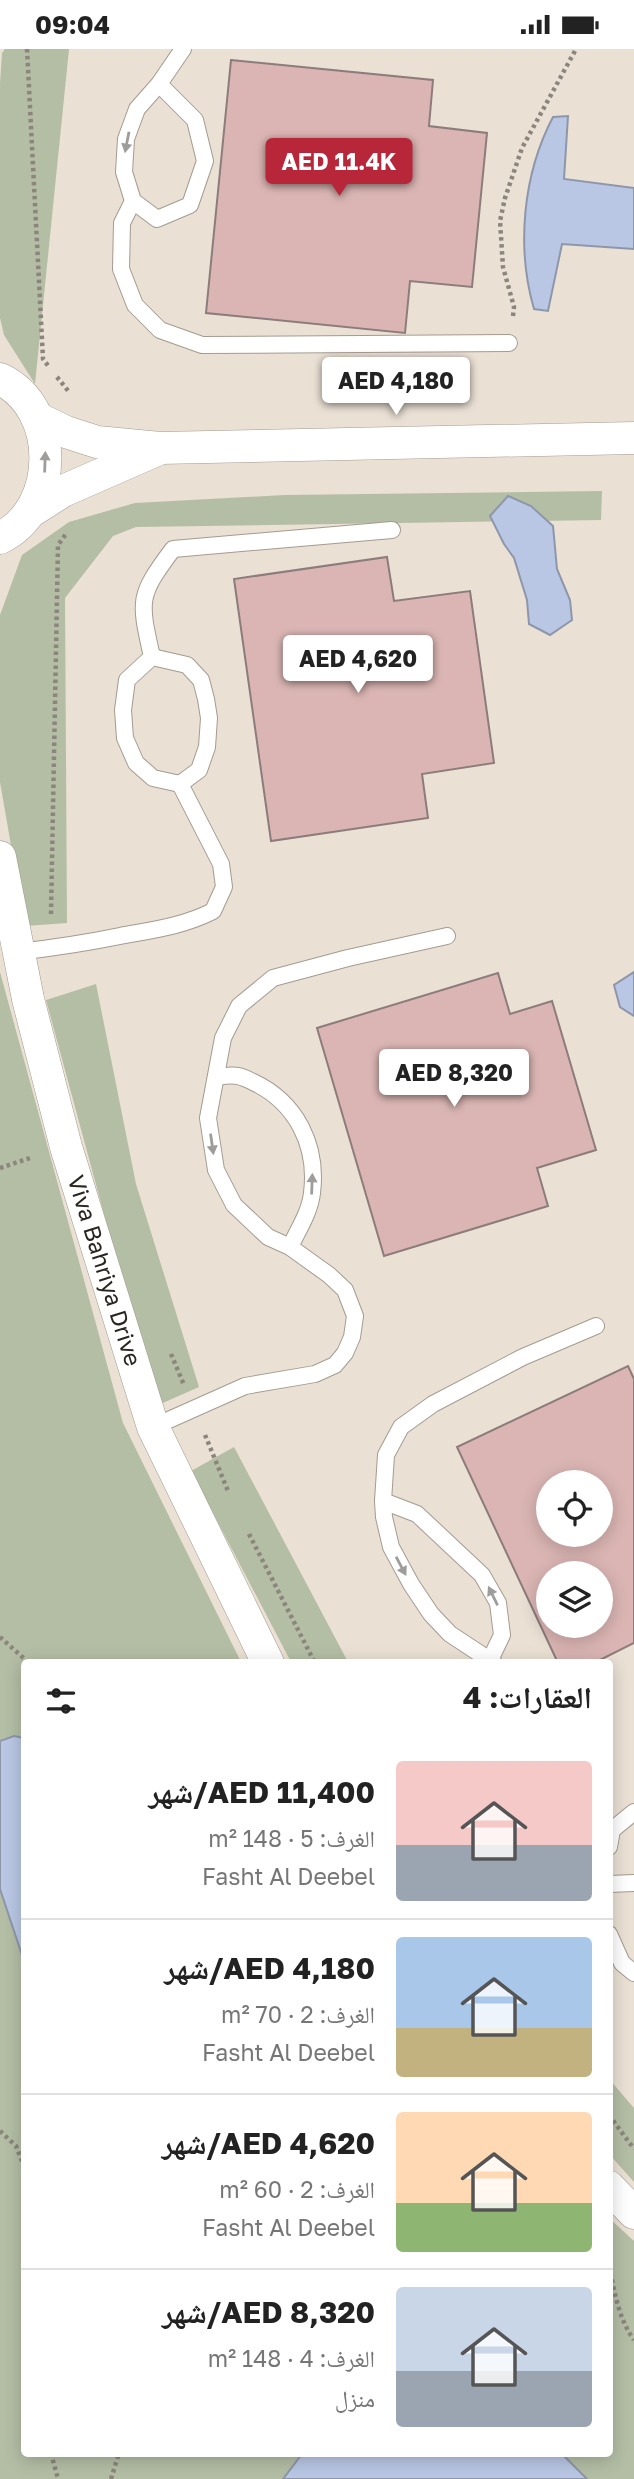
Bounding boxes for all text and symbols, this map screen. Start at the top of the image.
text: 09:04 [35,9,110,40]
one-way arrow [122,131,133,153]
pin: AED 11.4K [259,139,419,198]
text: AED 11.4K [282,147,396,175]
pin: AED 4,180 [316,357,476,417]
text: AED 4,180 [338,366,454,394]
one-way arrow [39,451,50,473]
pin: AED 4,620 [278,635,438,695]
text: AED 4,620 [299,644,417,672]
pin: AED 8,320 [374,1049,534,1109]
text: AED 8,320 [395,1058,513,1086]
one-way arrow [207,1133,218,1155]
street label: Viva Bahriya Drive [63,1172,148,1369]
one-way arrow [306,1173,317,1195]
map controls [536,1470,613,1638]
button: locate [536,1470,613,1547]
one-way arrow [395,1556,407,1576]
button: layers [536,1561,613,1638]
one-way arrow [487,1586,499,1606]
text: العقارات: 4 [463,1679,592,1715]
icon: filters [42,1682,80,1720]
text: AED 11,400/شهر [149,1774,375,1810]
icon: home [452,1789,536,1873]
text: الغرف: 5 · 148 m² [208,1824,375,1852]
text: Fasht Al Deebel [202,1862,375,1890]
text: AED 4,180/شهر [164,1950,375,1986]
icon: home [452,1965,536,2049]
text: الغرف: 2 · 70 m² [221,2000,375,2028]
text: Fasht Al Deebel [202,2038,375,2066]
text: AED 4,620/شهر [162,2125,375,2161]
icon: home [452,2140,536,2224]
text: الغرف: 2 · 60 m² [219,2175,375,2203]
text: Fasht Al Deebel [202,2213,375,2241]
text: AED 8,320/شهر [162,2294,375,2330]
icon: home [452,2315,536,2399]
text: الغرف: 4 · 148 m² [208,2344,375,2372]
text: منزل [335,2384,375,2412]

